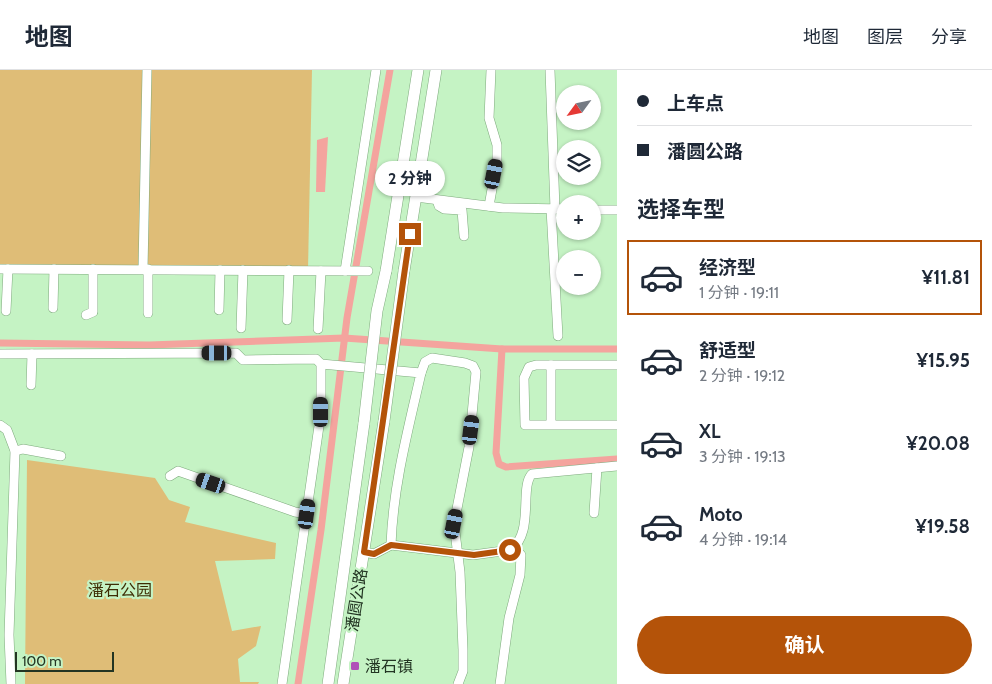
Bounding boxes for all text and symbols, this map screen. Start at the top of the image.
text: 地图 [25,22,73,51]
text: 地图 [803,26,839,48]
text: 图层 [867,26,903,48]
text: 分享 [931,26,967,48]
north arrow [556,85,601,130]
map controls [556,85,601,295]
text: 上车点 [667,92,724,115]
button: layers [556,140,601,185]
text: 潘圆公路 [667,140,743,163]
car [483,158,504,190]
callout: 2 分钟 [375,161,445,196]
text: 2 分钟 [388,169,432,188]
button: + [556,195,601,240]
text: 选择车型 [637,196,725,223]
route end [399,223,421,245]
button: − [556,250,601,295]
icon: car [639,255,684,300]
text: 经济型 [699,256,756,279]
text: ¥11.81 [922,266,970,289]
text: 1 分钟 · 19:11 [699,283,779,302]
icon: car [639,338,684,383]
text: 舒适型 [699,339,756,362]
car [202,346,232,361]
text: ¥15.95 [916,349,970,372]
text: 2 分钟 · 19:12 [699,366,785,385]
car [313,397,328,427]
car [461,414,480,446]
text: XL [699,420,720,443]
icon: car [639,421,684,466]
text: ¥20.08 [906,432,970,455]
text: 3 分钟 · 19:13 [699,447,786,466]
car [194,471,227,495]
car [297,498,316,530]
text: Moto [699,503,743,526]
icon: car [639,504,684,549]
car [443,508,464,540]
text: ¥19.58 [915,515,970,538]
text: 4 分钟 · 19:14 [699,530,787,549]
route start [499,539,521,561]
street label: 潘圆公路 [342,567,371,633]
park label: 潘石公园 [88,581,152,600]
button: 确认 [637,616,972,674]
scale bar [15,649,114,672]
text: 100 m [22,652,62,670]
place label: 潘石镇 [365,657,413,676]
marker: 潘石镇 [349,660,361,672]

